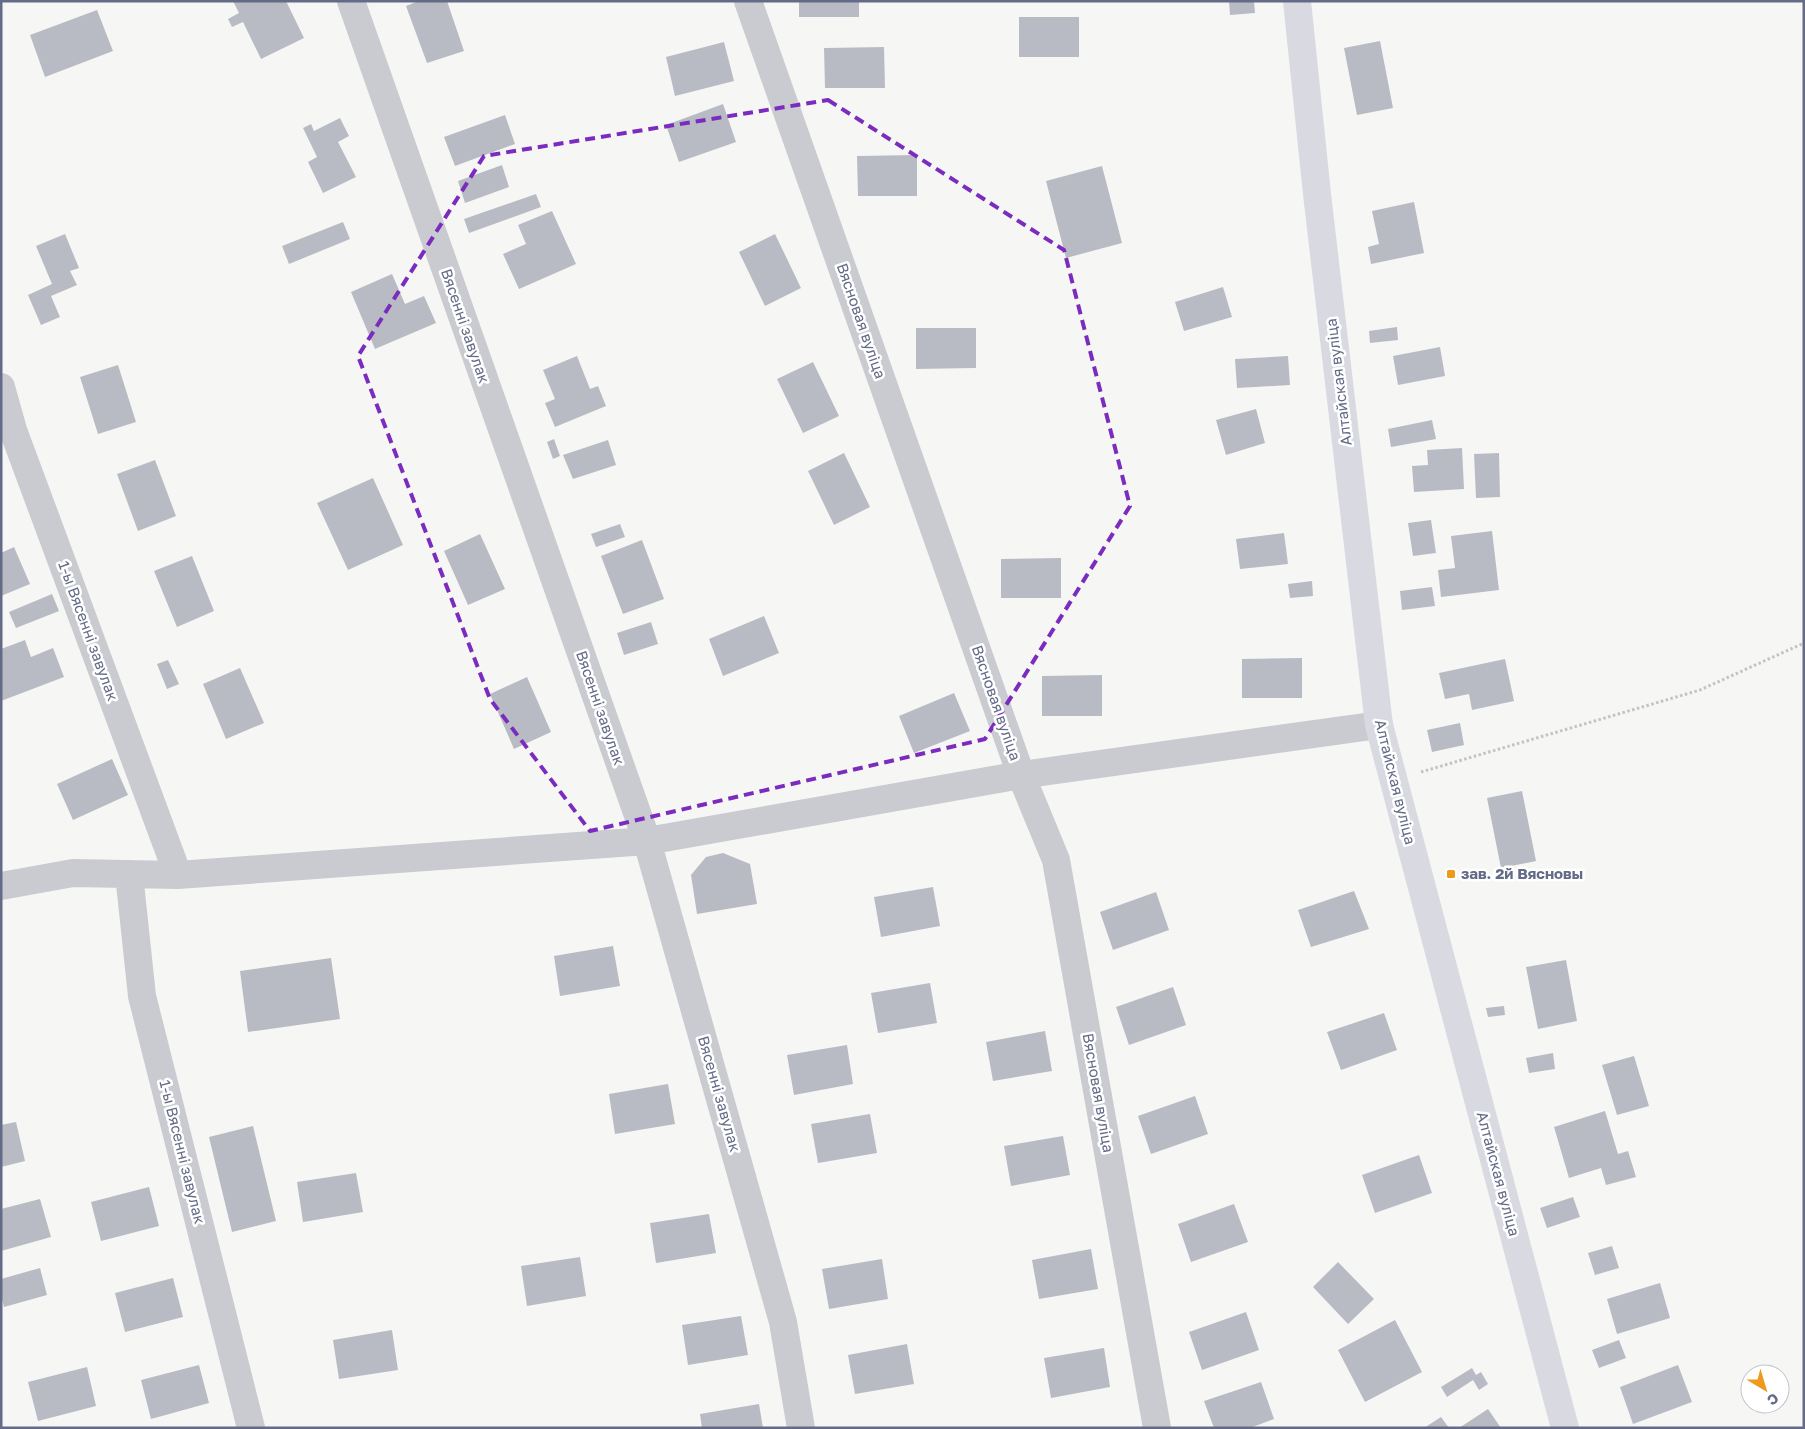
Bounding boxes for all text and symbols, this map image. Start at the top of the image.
street label: Вясновая вуліца [834,261,890,381]
street label: Вясенні завулак [438,266,494,386]
street label: Алтайская вуліца [1321,317,1355,447]
street label: 1-ы Вясенні завулак [55,558,123,703]
street label: Вясновая вуліца [969,643,1025,763]
street label: Вясенні завулак [573,648,629,768]
street label: Алтайская вуліца [1372,717,1420,846]
place label: зав. 2й Вясновы [1461,864,1583,882]
marker: зав. 2й Вясновы [1445,868,1457,880]
street label: Вясновая вуліца [1080,1032,1118,1154]
street label: Вясенні завулак [695,1034,745,1154]
street label: 1-ы Вясенні завулак [156,1078,210,1226]
street label: Алтайская вуліца [1474,1109,1524,1238]
north arrow [1740,1364,1790,1414]
text: С [1764,1390,1782,1409]

